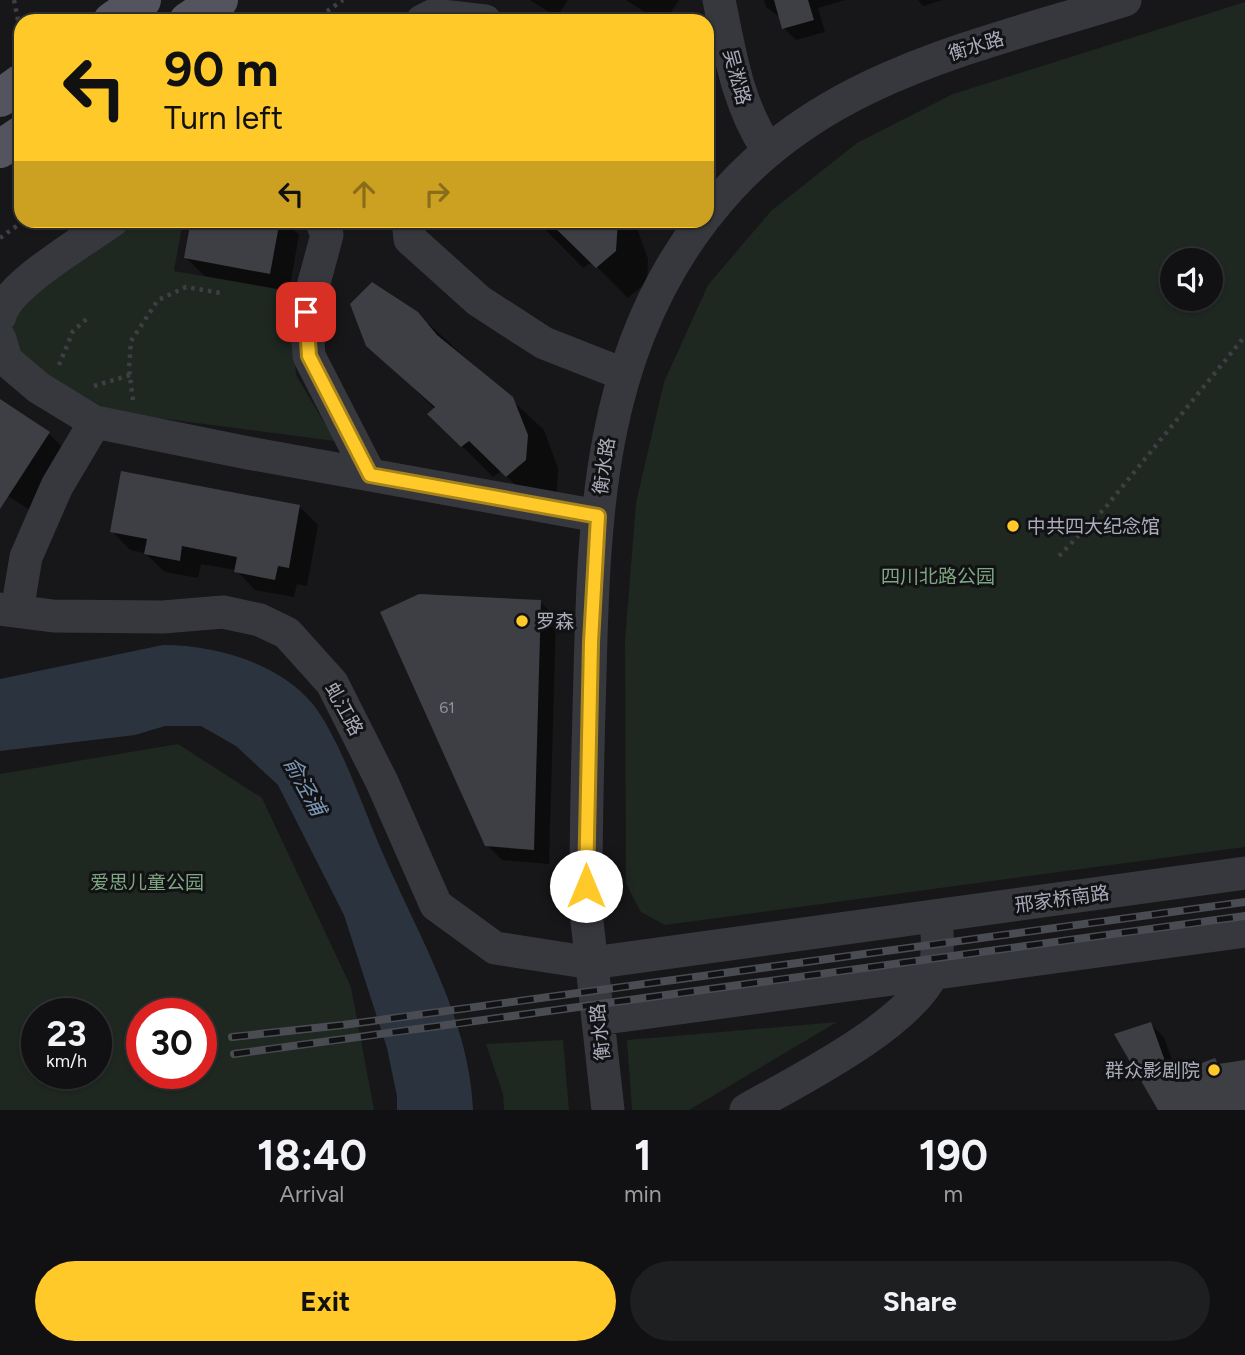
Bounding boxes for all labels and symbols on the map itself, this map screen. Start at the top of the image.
street label: 衡水路 [945,27,1007,65]
street label: 吴淞路 [719,46,755,108]
pin [276,282,336,342]
street label: 衡水路 [589,436,619,496]
place label: 中共四大纪念馆 [1027,515,1160,538]
marker: 中共四大纪念馆 [1005,518,1021,534]
park label: 四川北路公园 [881,565,995,588]
place label: 罗森 [536,610,574,633]
marker: 罗森 [514,613,530,629]
street label: 虬江路 [320,678,368,740]
house number: 61 [439,698,455,717]
water label: 俞泾浦 [279,752,333,822]
position arrow [549,849,623,923]
park label: 爱思儿童公园 [90,871,204,894]
street label: 邢家桥南路 [1013,881,1111,917]
speed limit sign: 30 [126,998,217,1089]
street label: 衡水路 [586,1002,614,1062]
place label: 群众影剧院 [1105,1059,1200,1082]
marker: 群众影剧院 [1206,1062,1222,1078]

